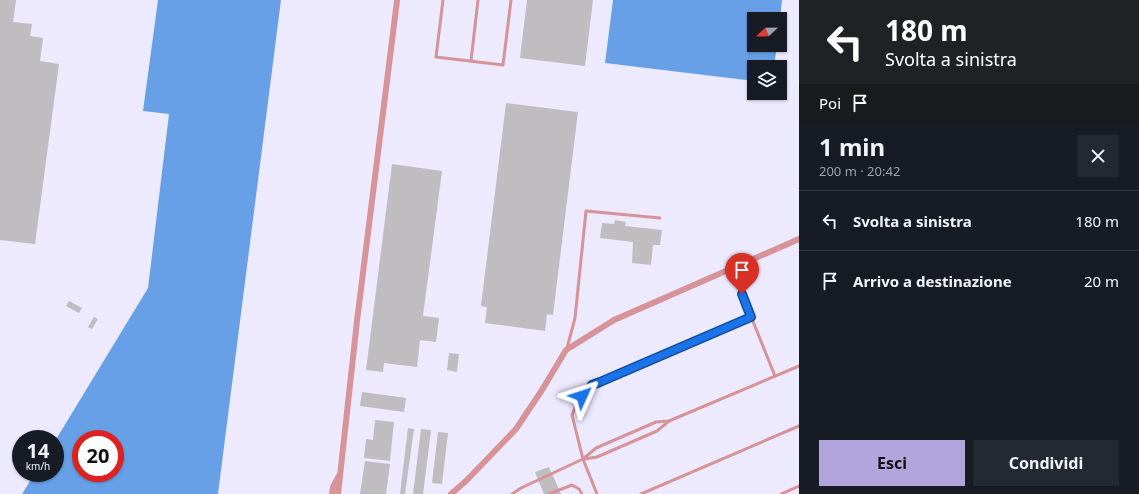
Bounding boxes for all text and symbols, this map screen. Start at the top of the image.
text: 180 m [885,11,968,49]
north arrow [747,12,787,52]
map controls [747,12,787,100]
icon: left [819,16,871,68]
text: Svolta a sinistra [885,47,1017,71]
button: layers [747,60,787,100]
icon: arrive [849,92,871,114]
text: Poi [819,93,841,113]
text: 1 min [819,130,885,163]
button: close [1077,135,1119,177]
text: 200 m · 20:42 [819,162,900,180]
icon: left [819,210,841,232]
text: Svolta a sinistra [853,211,972,231]
text: 180 m [1075,211,1119,231]
pin [725,253,759,294]
icon: arrive [731,259,753,281]
icon: arrive [819,270,841,292]
text: Arrivo a destinazione [853,271,1012,291]
text: 20 m [1084,271,1119,291]
position arrow [561,375,603,417]
speed limit sign: 20 [72,430,124,482]
text: 14 [27,437,49,464]
button: Esci [819,440,965,486]
button: Condividi [973,440,1119,486]
text: km/h [26,459,50,473]

